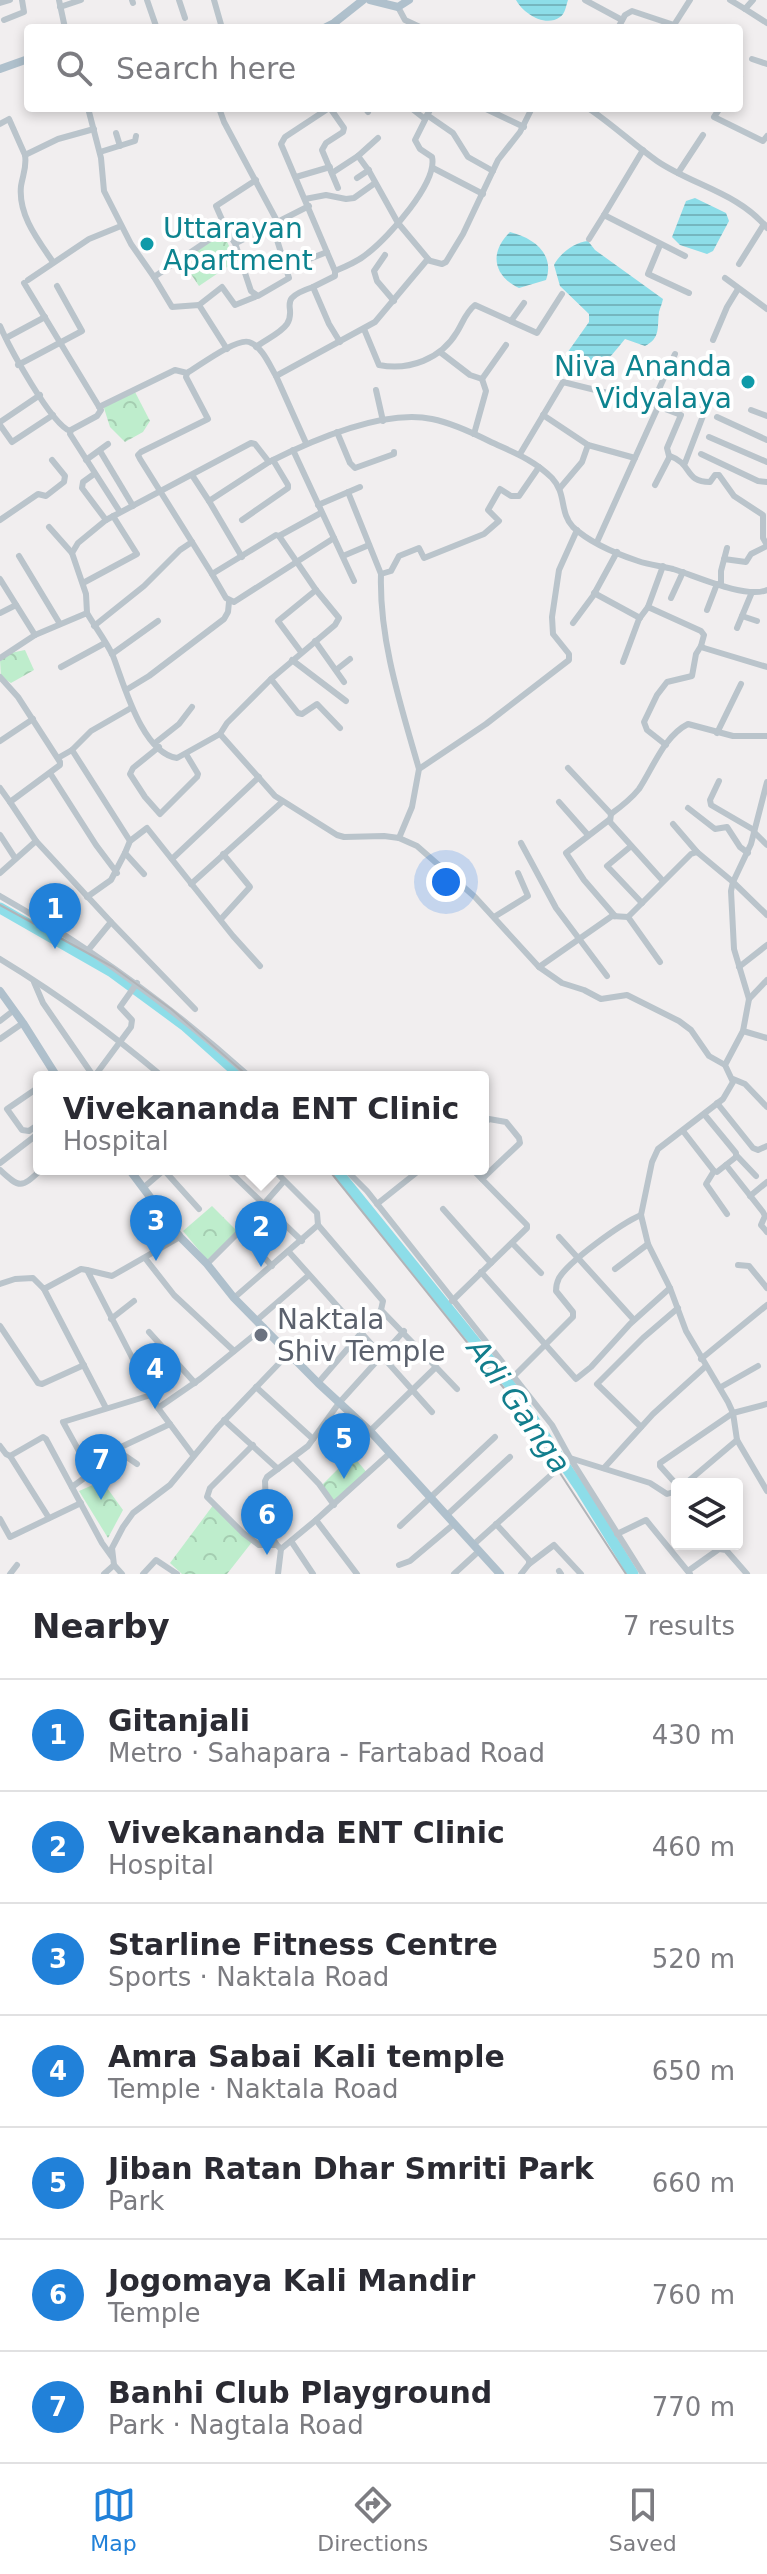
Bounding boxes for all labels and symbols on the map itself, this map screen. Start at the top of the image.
place label: Uttarayan Apartment [163,212,313,277]
marker: Uttarayan Apartment [138,235,156,253]
place label: Niva Ananda Vidyalaya [554,350,732,415]
marker: Niva Ananda Vidyalaya [739,373,757,391]
your location [426,862,466,902]
pin: 1 [29,883,81,949]
pin: 3 [130,1195,182,1261]
pin: 2 [235,1201,287,1267]
place label: Naktala Shiv Temple [277,1303,445,1368]
marker: Naktala Shiv Temple [252,1326,270,1344]
water label: Adi Ganga [459,1331,578,1480]
pin: 4 [129,1343,181,1409]
pin: 5 [318,1413,370,1479]
pin: 7 [75,1434,127,1500]
pin: 6 [241,1489,293,1555]

